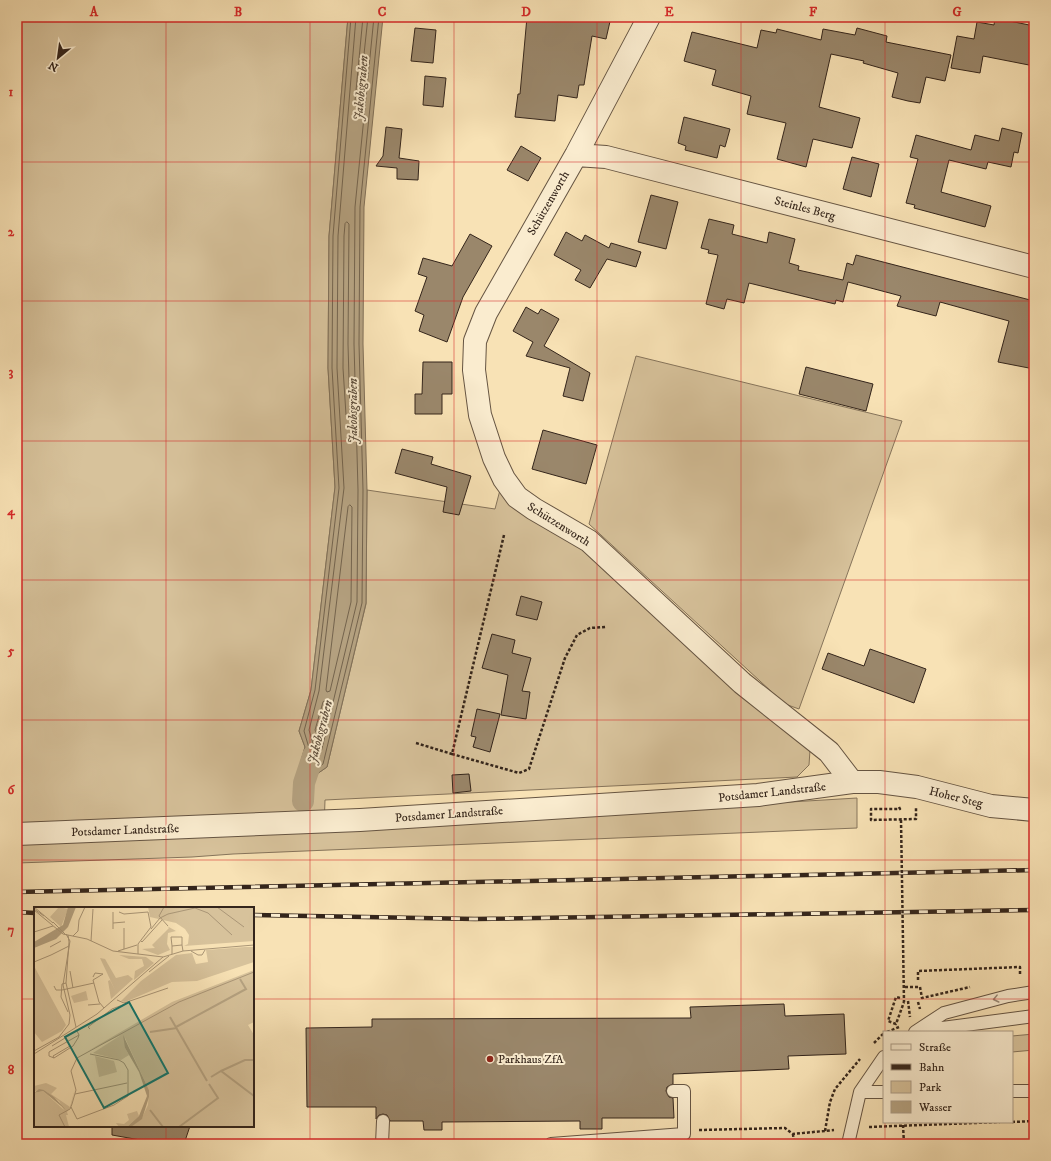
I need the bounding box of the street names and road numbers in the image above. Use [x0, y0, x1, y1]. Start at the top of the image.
street label: Schützenworth [524, 168, 573, 238]
street label: Steinles Berg [773, 193, 837, 224]
street label: Schützenworth [524, 499, 594, 550]
street label: Potsdamer Landstraße [718, 779, 827, 806]
street label: Hoher Steg [927, 784, 984, 811]
street label: Potsdamer Landstraße [395, 803, 504, 826]
street label: Potsdamer Landstraße [71, 821, 179, 840]

